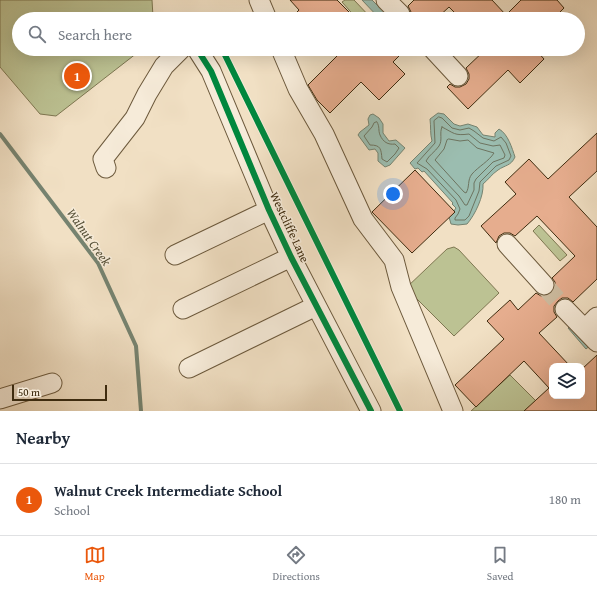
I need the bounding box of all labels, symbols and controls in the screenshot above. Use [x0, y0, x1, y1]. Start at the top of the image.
search box [12, 12, 585, 56]
icon: search [26, 23, 48, 45]
text: Search here [58, 24, 132, 45]
pin: 1 [64, 61, 90, 91]
your location [383, 184, 403, 204]
street label: Westcliffe Lane [266, 189, 314, 265]
water label: Walnut Creek [62, 204, 116, 270]
map controls [549, 363, 585, 399]
button: layers [549, 363, 585, 399]
scale bar [12, 383, 107, 402]
text: 50 m [18, 384, 40, 400]
text: Nearby [16, 425, 70, 450]
text: Walnut Creek Intermediate School [54, 480, 282, 501]
text: 1 [26, 490, 32, 509]
text: 180 m [549, 490, 581, 509]
text: School [54, 501, 90, 520]
tab: Map [84, 544, 106, 584]
tab: Directions [273, 544, 320, 584]
tab: Saved [487, 544, 513, 584]

